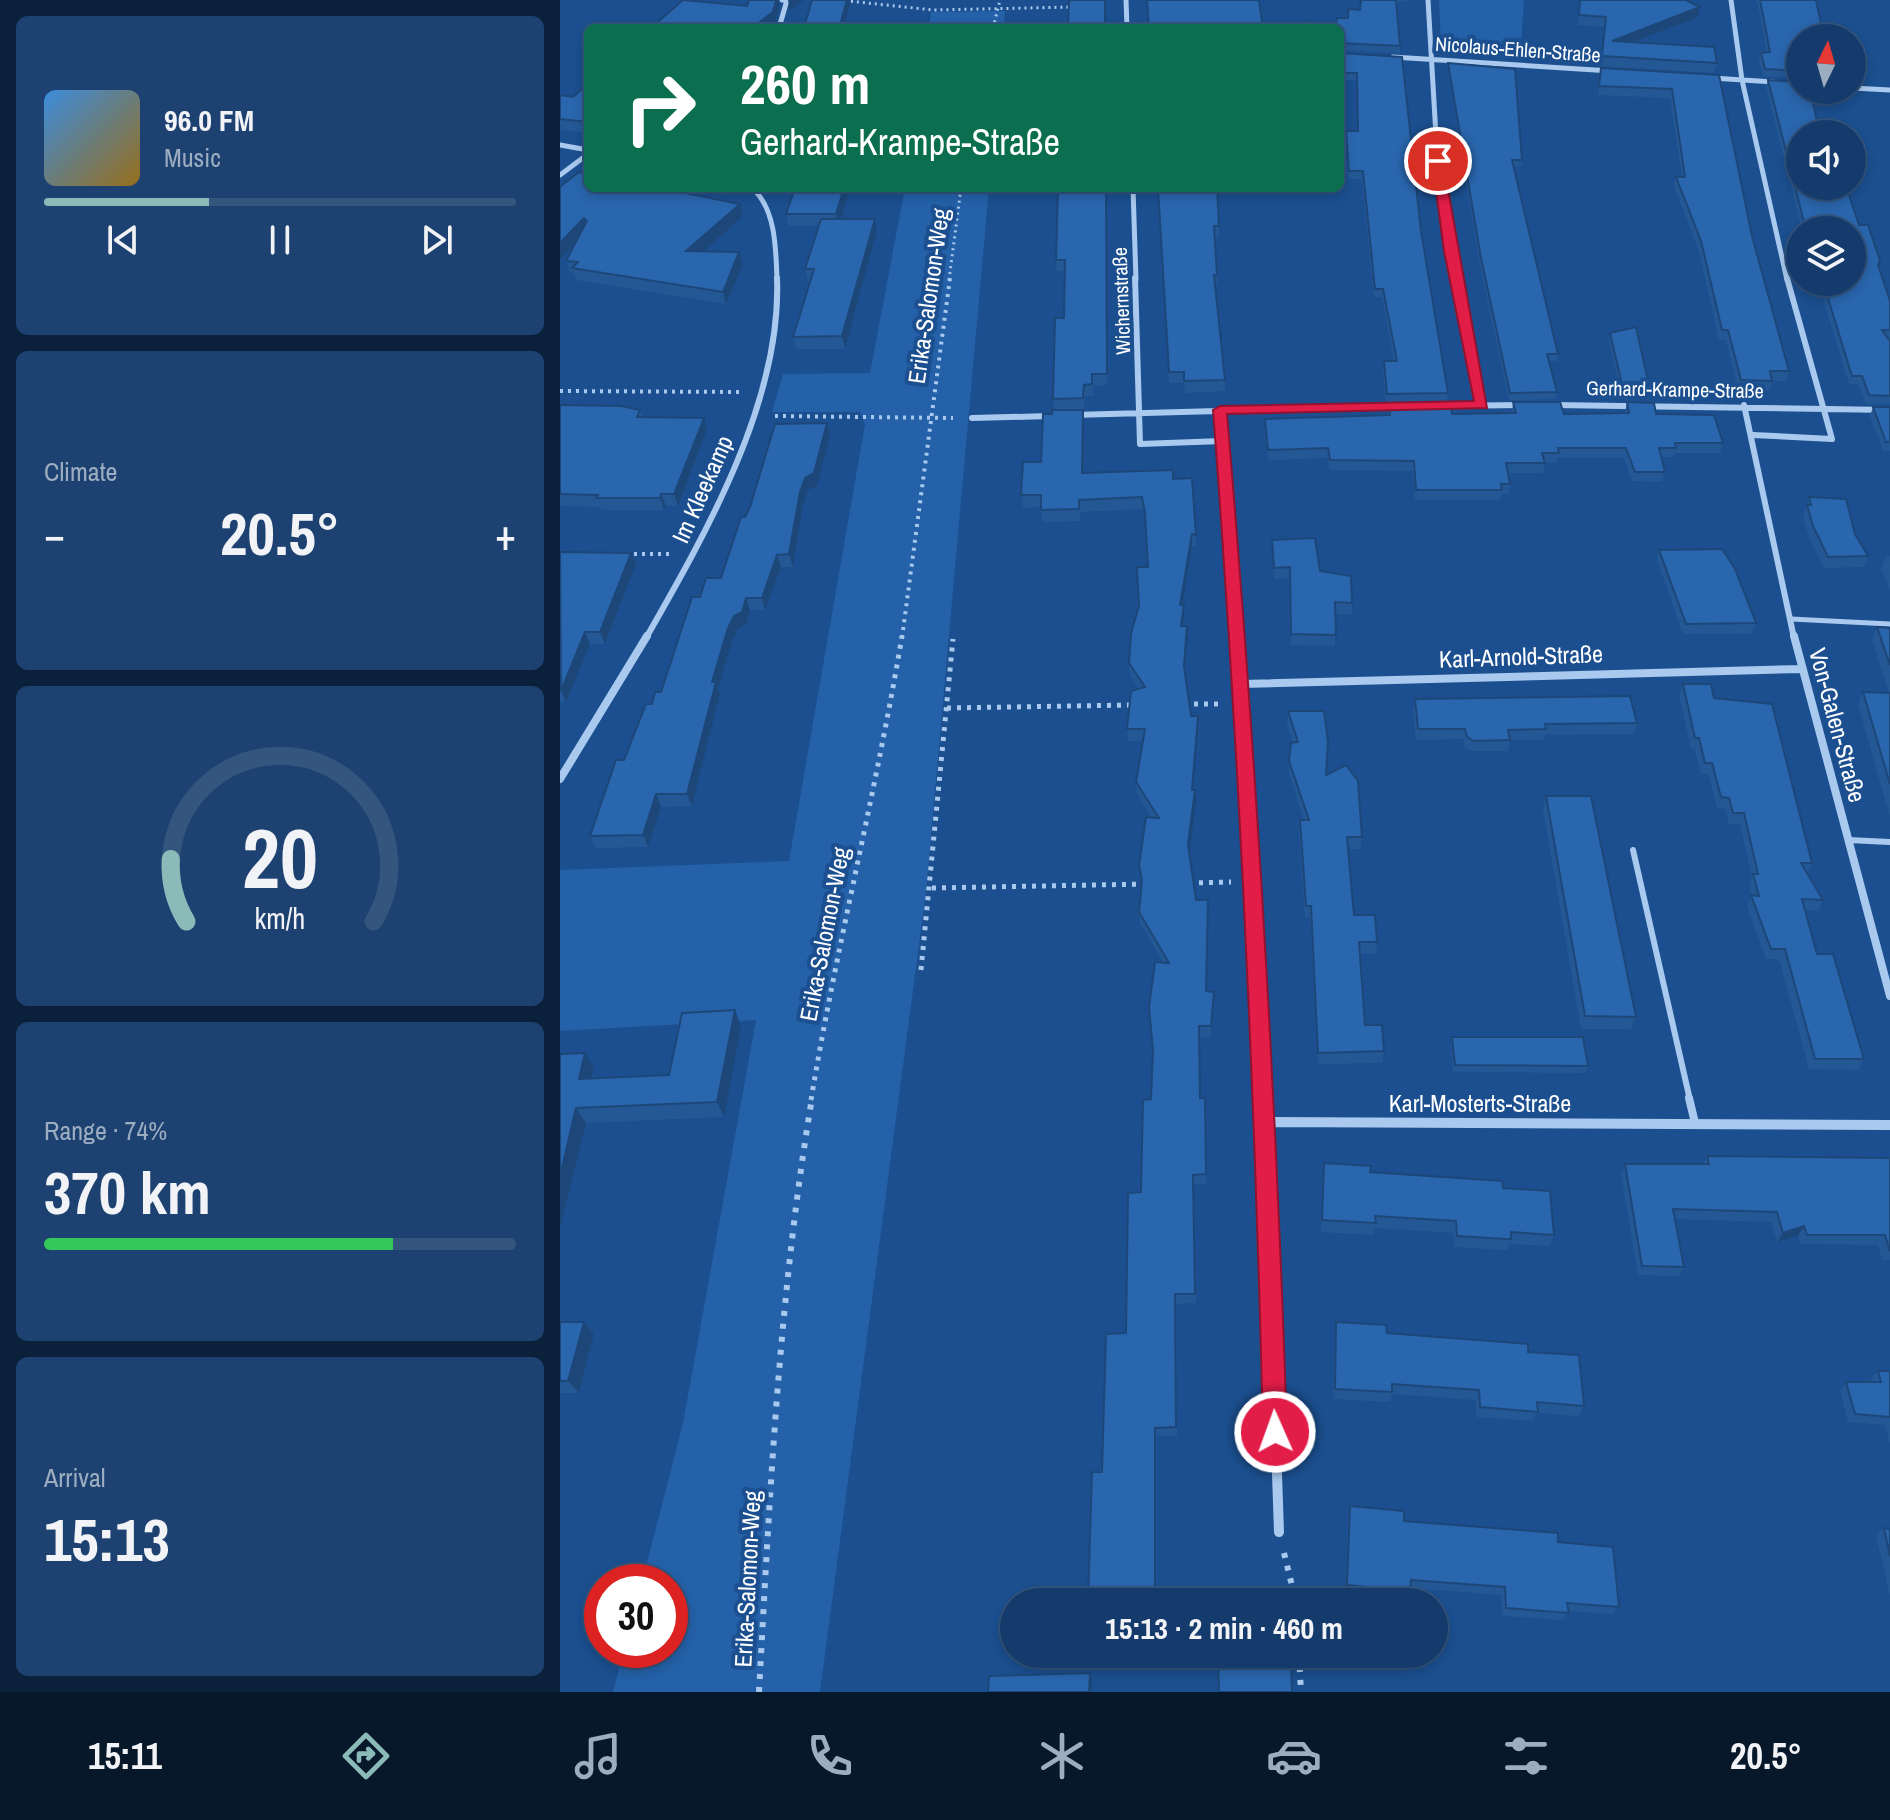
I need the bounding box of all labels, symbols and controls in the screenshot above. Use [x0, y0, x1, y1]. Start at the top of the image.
north arrow [1786, 24, 1866, 104]
map controls [1786, 24, 1866, 296]
street label: Nicolaus-Ehlen-Straße [1434, 30, 1602, 68]
text: 260 m [740, 46, 870, 121]
icon: right [608, 56, 712, 160]
text: 96.0 FM [164, 100, 254, 140]
text: Gerhard-Krampe-Straße [740, 118, 1060, 166]
button: sound [1786, 120, 1866, 200]
pin [1404, 127, 1472, 195]
icon: arrive [1416, 139, 1460, 183]
text: Music [164, 140, 221, 175]
street label: Erika-Salomon-Weg [900, 206, 956, 386]
button: layers [1786, 216, 1866, 296]
icon: previous [101, 218, 145, 262]
icon: pause [258, 218, 302, 262]
icon: next [415, 218, 459, 262]
street label: Wichernstraße [1106, 247, 1136, 355]
street label: Gerhard-Krampe-Straße [1586, 374, 1764, 404]
street label: Im Kleekamp [664, 430, 740, 548]
text: Climate [44, 454, 117, 489]
text: 20.5° [220, 493, 340, 574]
text: − [44, 504, 65, 564]
text: + [495, 504, 516, 564]
street label: Karl-Arnold-Straße [1438, 637, 1604, 675]
street label: Von-Galen-Straße [1802, 644, 1874, 806]
text: 20 [242, 802, 318, 914]
street label: Erika-Salomon-Weg [791, 844, 857, 1024]
text: km/h [255, 899, 305, 938]
street label: Karl-Mosterts-Straße [1389, 1087, 1571, 1119]
text: Range · 74% [44, 1113, 167, 1148]
text: 370 km [44, 1152, 211, 1233]
position arrow [1233, 1390, 1317, 1474]
text: Arrival [44, 1460, 106, 1495]
street label: Erika-Salomon-Weg [726, 1490, 768, 1668]
text: 15:13 [44, 1499, 170, 1580]
speed limit sign: 30 [584, 1564, 688, 1668]
text: 15:13 · 2 min · 460 m [1105, 1608, 1343, 1648]
icon: directions [338, 1728, 394, 1784]
icon: music [570, 1728, 626, 1784]
icon: phone [802, 1728, 858, 1784]
icon: climate [1034, 1728, 1090, 1784]
icon: car [1266, 1728, 1322, 1784]
icon: filters [1498, 1728, 1554, 1784]
text: 15:11 [88, 1732, 162, 1780]
text: 20.5° [1730, 1732, 1802, 1780]

